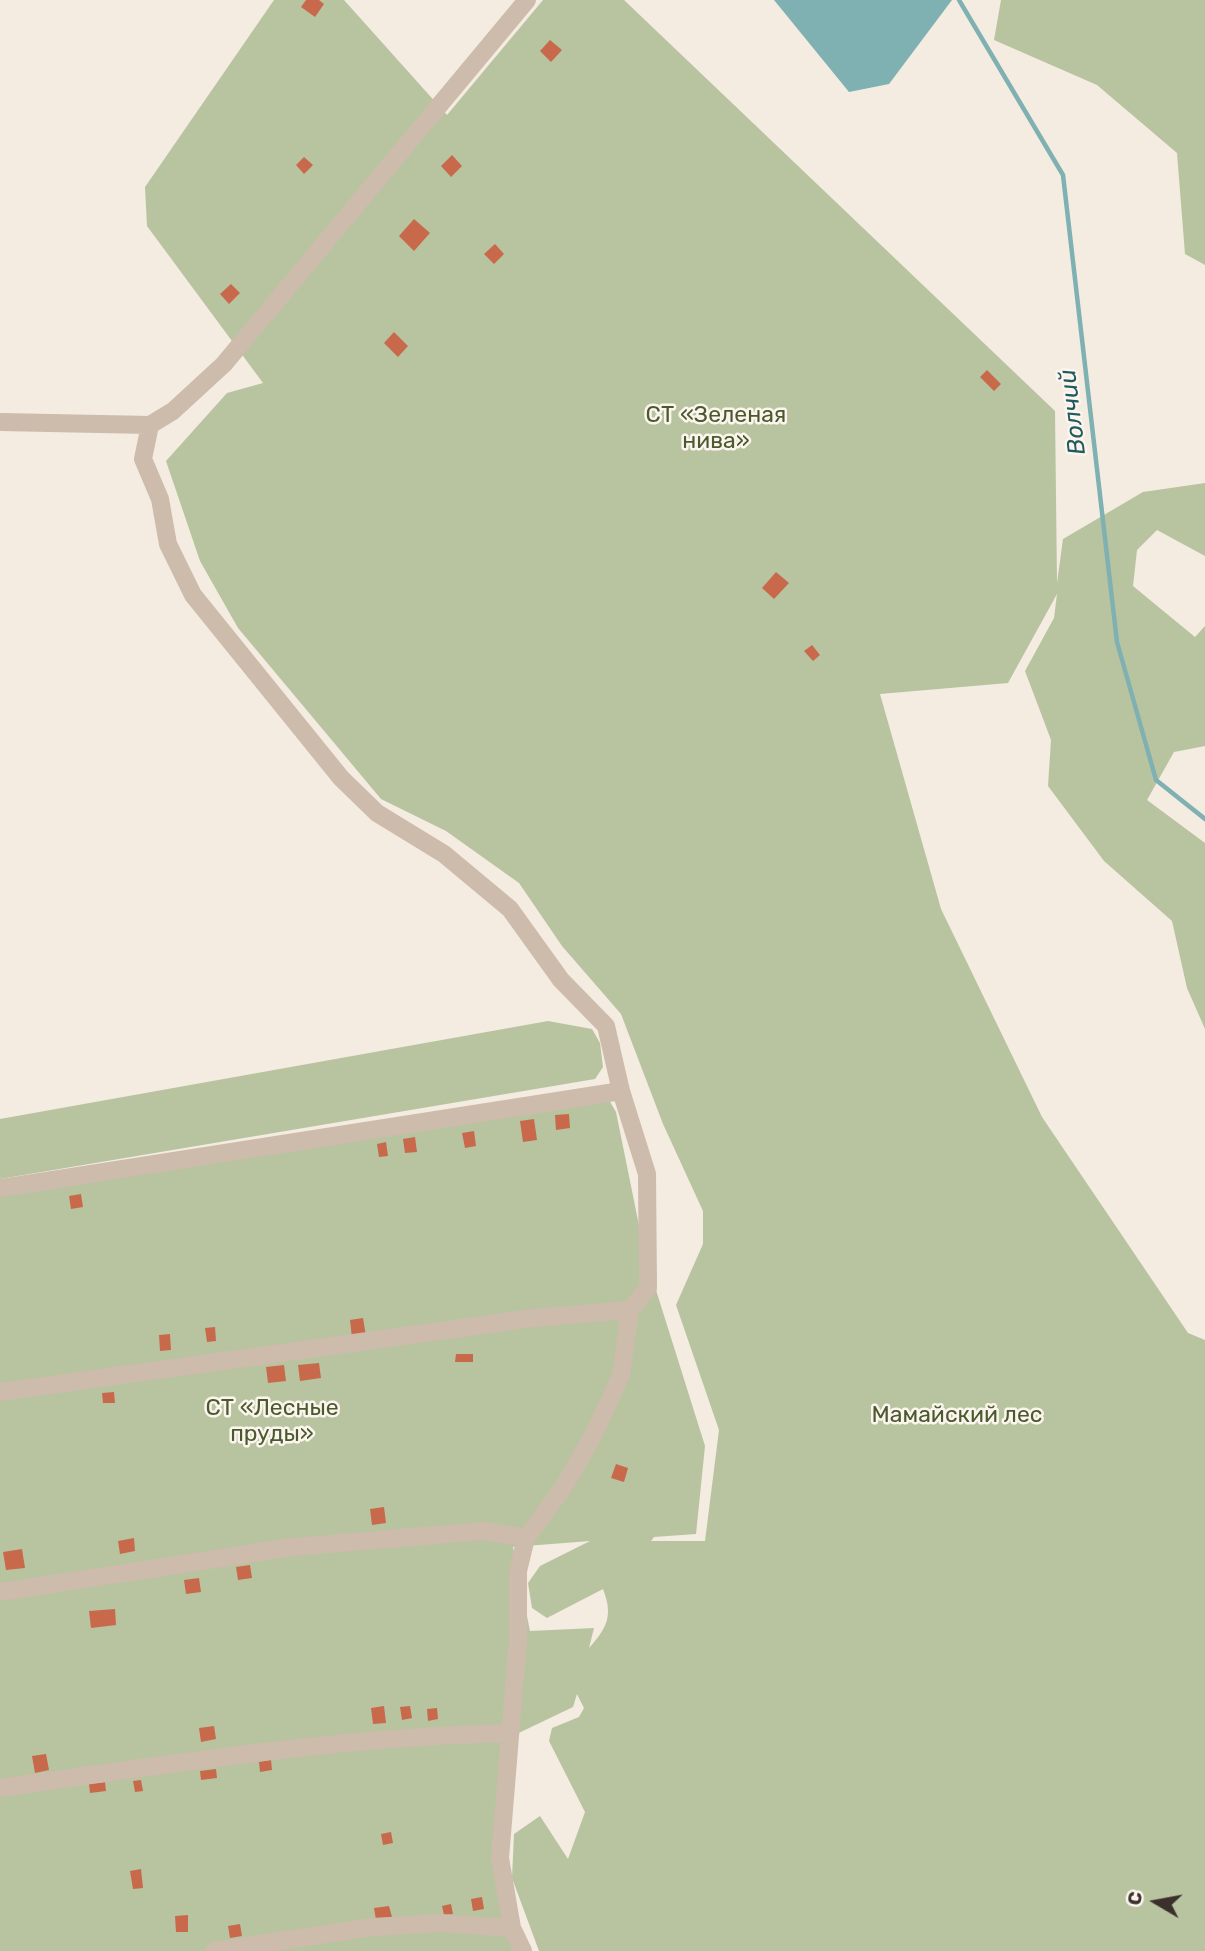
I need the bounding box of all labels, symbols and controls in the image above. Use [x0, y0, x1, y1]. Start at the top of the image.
water label: Волчий [1053, 368, 1093, 456]
park label: СТ «Зеленая нива» [646, 401, 786, 455]
park label: СТ «Лесные пруды» [205, 1394, 339, 1448]
park label: Мамайский лес [872, 1401, 1042, 1429]
north arrow [1121, 1867, 1191, 1937]
text: С [1122, 1890, 1147, 1907]

